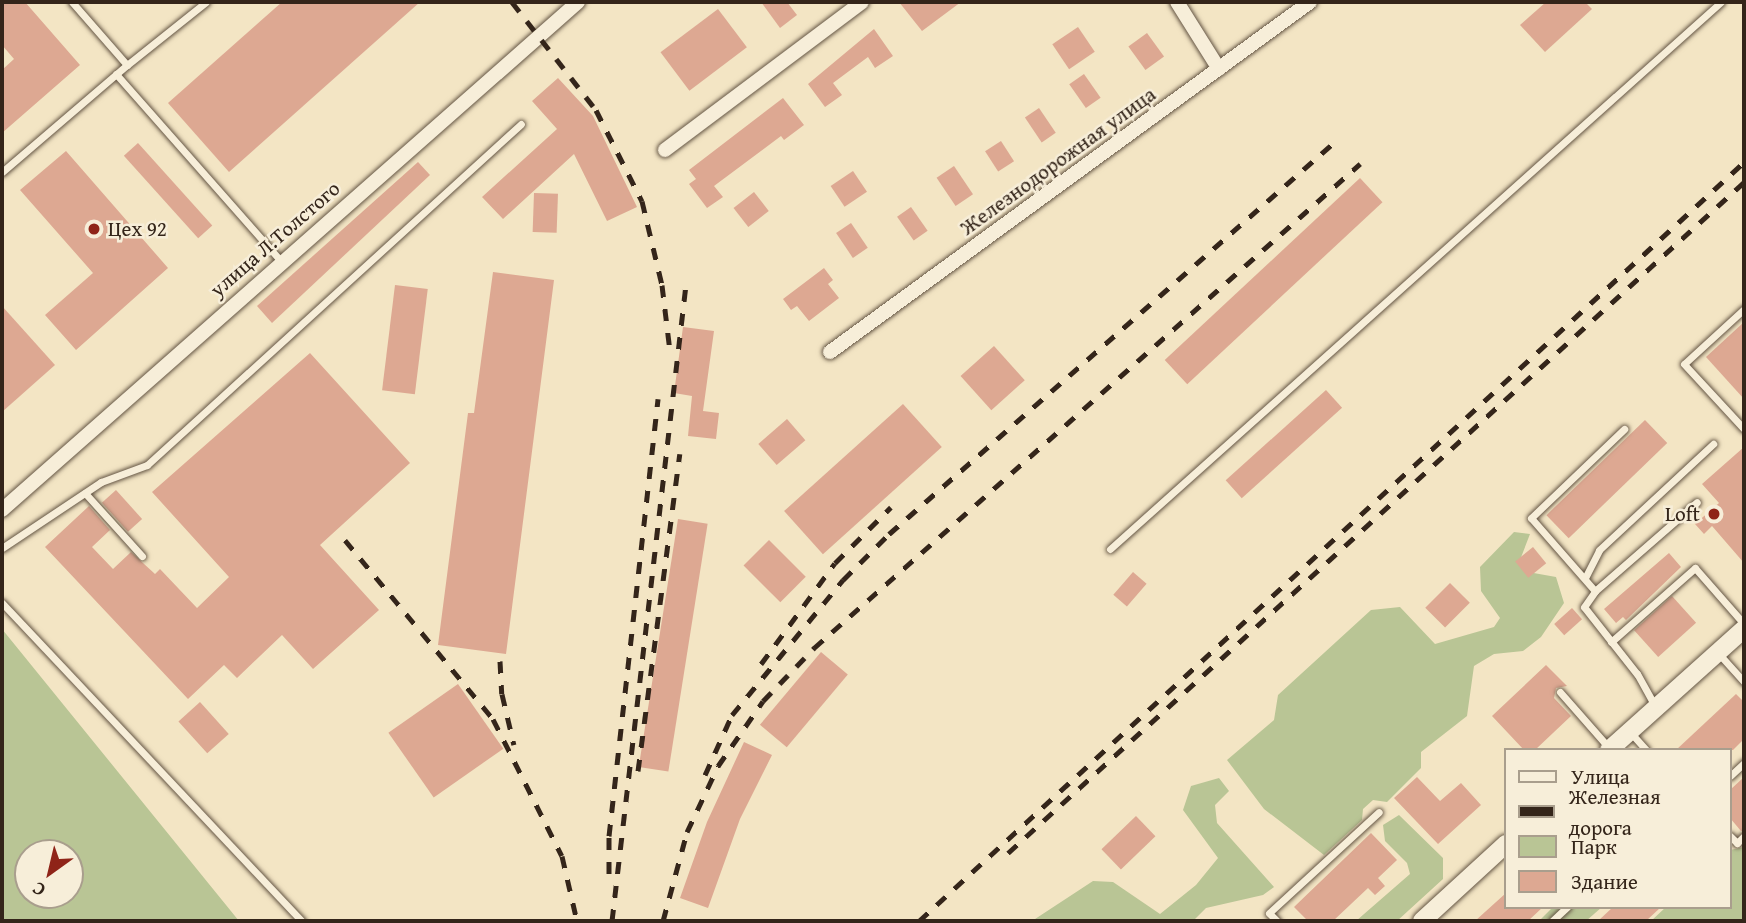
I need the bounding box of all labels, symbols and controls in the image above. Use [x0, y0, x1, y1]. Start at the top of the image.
street label: Железнодорожная улица [955, 82, 1161, 240]
street label: улица Л.Толстого [205, 176, 345, 302]
place label: Цех 92 [108, 216, 167, 242]
marker: Цех 92 [86, 221, 102, 237]
place label: Loft [1665, 501, 1700, 527]
marker: Loft [1706, 506, 1722, 522]
legend [1504, 748, 1732, 909]
text: Улица [1571, 761, 1630, 792]
text: Железная дорога [1569, 781, 1661, 843]
text: Парк [1571, 831, 1617, 862]
north arrow [14, 839, 84, 909]
text: Здание [1571, 866, 1638, 897]
text: С [26, 875, 51, 904]

